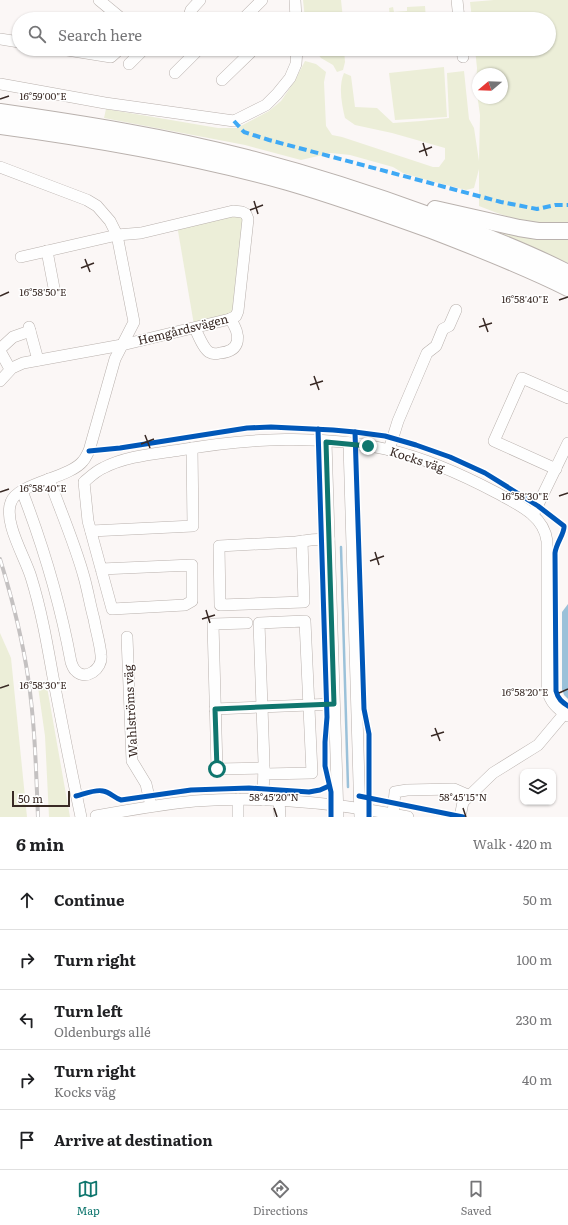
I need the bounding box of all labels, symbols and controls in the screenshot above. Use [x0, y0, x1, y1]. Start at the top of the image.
search box [12, 12, 556, 56]
icon: search [26, 23, 48, 45]
text: Search here [58, 23, 142, 46]
north arrow [472, 68, 508, 104]
text: 16°59'00"E [19, 88, 67, 103]
text: 16°58'50"E [20, 284, 66, 299]
text: 16°58'40"E [501, 291, 549, 306]
street label: Hemgårdsvägen [136, 309, 230, 349]
route end [359, 437, 377, 455]
street label: Kocks väg [387, 442, 447, 477]
text: 16°58'40"E [19, 480, 67, 495]
text: 16°58'30"E [501, 488, 549, 503]
street label: Wahlströms väg [119, 664, 141, 758]
text: 16°58'30"E [19, 677, 67, 692]
text: 16°58'20"E [502, 684, 548, 699]
route start [208, 760, 226, 778]
map controls [520, 769, 556, 805]
button: layers [520, 769, 556, 805]
scale bar [12, 789, 70, 808]
text: 58°45'20"N [249, 789, 299, 804]
text: 58°45'15"N [439, 789, 487, 804]
text: 50 m [18, 790, 43, 806]
text: 6 min [16, 831, 64, 856]
text: Walk · 420 m [473, 834, 552, 853]
text: Continue [54, 888, 124, 911]
icon: ahead [16, 889, 38, 911]
text: 50 m [523, 890, 552, 909]
text: Turn right [54, 948, 136, 971]
icon: right [16, 949, 38, 971]
text: 100 m [516, 950, 552, 969]
text: Turn left [54, 999, 123, 1022]
icon: left [16, 1009, 38, 1031]
text: 230 m [516, 1010, 552, 1029]
text: Oldenburgs allé [54, 1022, 151, 1041]
text: Turn right [54, 1059, 136, 1082]
icon: right [16, 1069, 38, 1091]
text: 40 m [522, 1070, 552, 1089]
text: Kocks väg [54, 1082, 116, 1101]
text: Arrive at destination [54, 1128, 213, 1151]
icon: arrive [16, 1129, 38, 1151]
tab: Map [76, 1178, 100, 1218]
tab: Directions [253, 1178, 308, 1218]
tab: Saved [461, 1178, 491, 1218]

